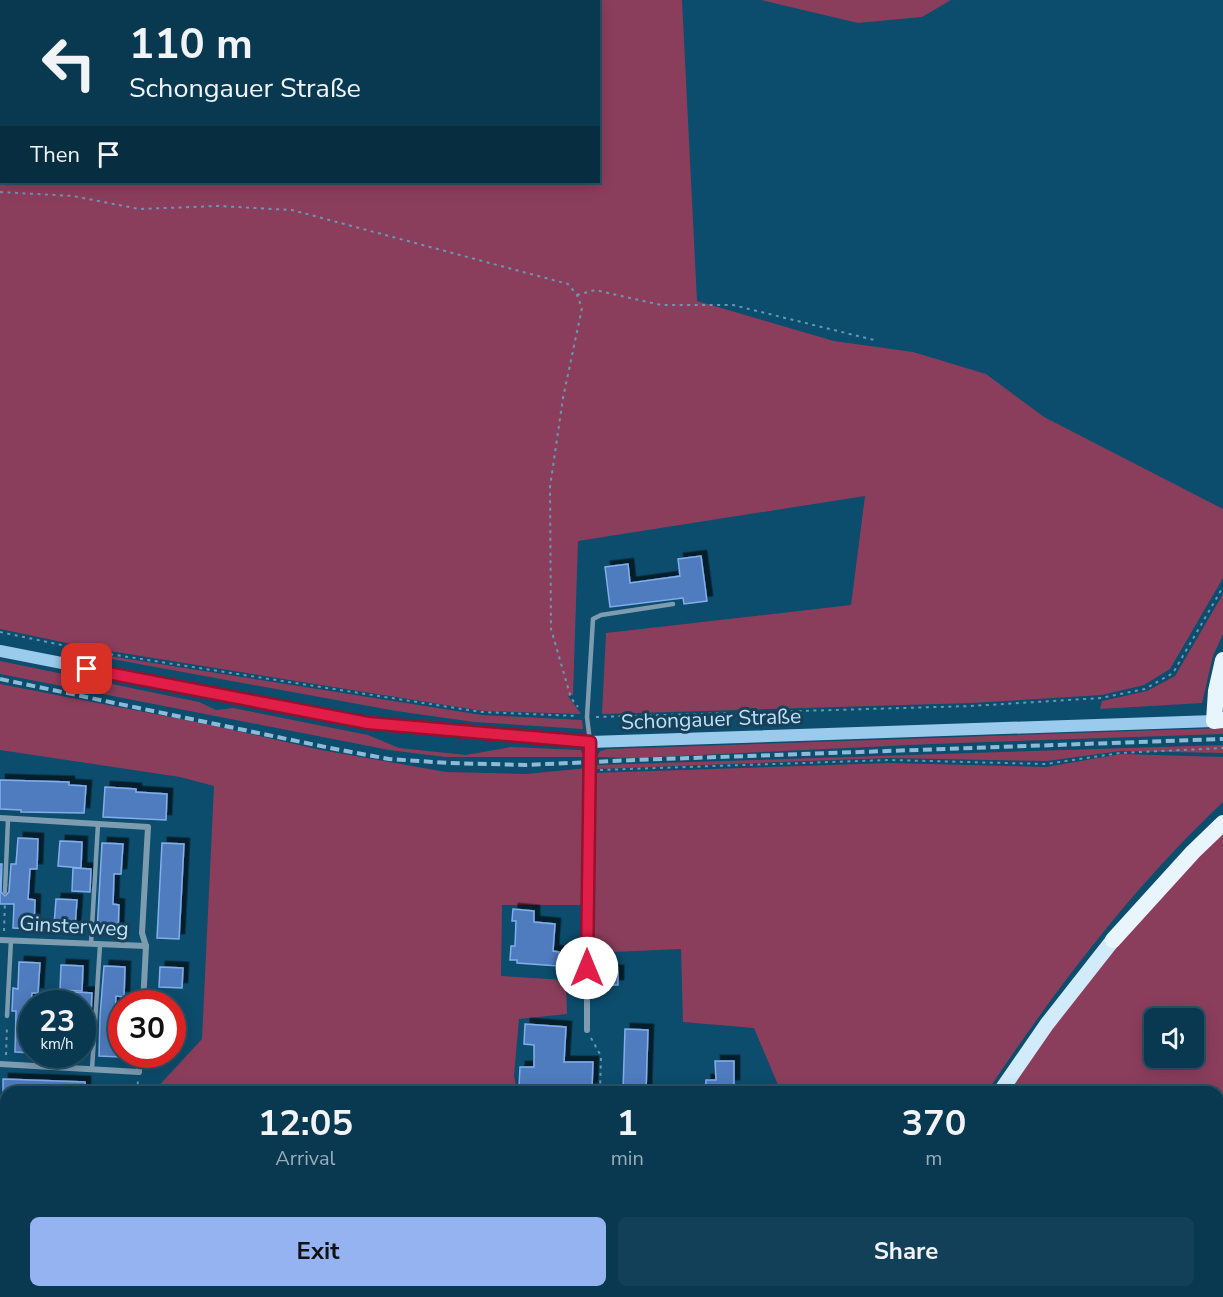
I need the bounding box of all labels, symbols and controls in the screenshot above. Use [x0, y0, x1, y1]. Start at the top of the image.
text: 110 m [129, 16, 253, 73]
icon: left [30, 24, 108, 102]
text: Schongauer Straße [129, 70, 361, 107]
icon: arrive [92, 138, 125, 171]
text: Then [30, 140, 80, 170]
pin [61, 643, 112, 694]
icon: arrive [70, 652, 103, 685]
street label: Schongauer Straße [620, 702, 802, 736]
street label: Ginsterweg [19, 909, 129, 943]
position arrow [555, 936, 619, 1000]
speed limit sign: 30 [108, 990, 186, 1068]
text: 23 [39, 1001, 75, 1042]
map controls [1144, 1008, 1204, 1068]
button: sound [1144, 1008, 1204, 1068]
text: km/h [40, 1034, 74, 1054]
text: 12:05 [258, 1099, 353, 1148]
text: 1 [616, 1099, 638, 1148]
text: 370 [901, 1099, 966, 1148]
text: Arrival [275, 1145, 335, 1172]
text: min [611, 1145, 644, 1172]
text: m [925, 1145, 942, 1172]
button: Exit [30, 1217, 606, 1286]
button: Share [618, 1217, 1194, 1286]

